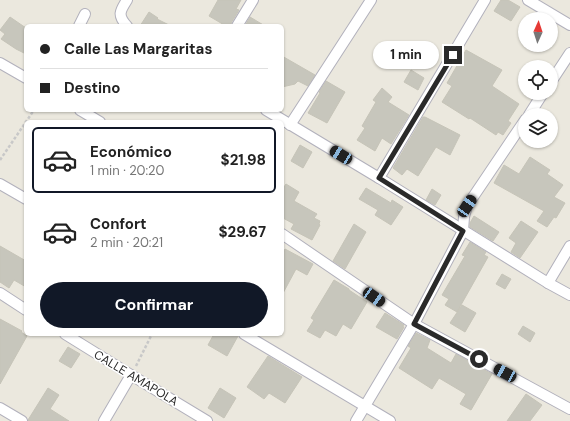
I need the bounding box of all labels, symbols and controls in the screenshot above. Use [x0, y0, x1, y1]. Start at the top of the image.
north arrow [518, 12, 558, 52]
map controls [518, 12, 558, 148]
text: Calle Las Margaritas [64, 39, 212, 59]
callout: 1 min [373, 41, 439, 69]
text: 1 min [390, 46, 422, 63]
route end [444, 46, 462, 64]
button: locate [518, 60, 558, 100]
text: Destino [64, 78, 120, 98]
button: layers [518, 108, 558, 148]
icon: car [42, 142, 78, 178]
text: Económico [90, 142, 172, 162]
car [328, 144, 354, 166]
text: $21.98 [221, 150, 266, 170]
text: 1 min · 20:20 [90, 162, 164, 179]
car [455, 193, 479, 219]
icon: car [42, 214, 78, 250]
text: Confort [90, 214, 147, 234]
text: $29.67 [219, 222, 266, 242]
text: 2 min · 20:21 [90, 234, 163, 251]
button: Confirmar [40, 282, 268, 328]
car [361, 285, 387, 309]
street label: CALLE AMAPOLA [91, 347, 181, 409]
route start [470, 350, 488, 368]
car [492, 362, 518, 384]

